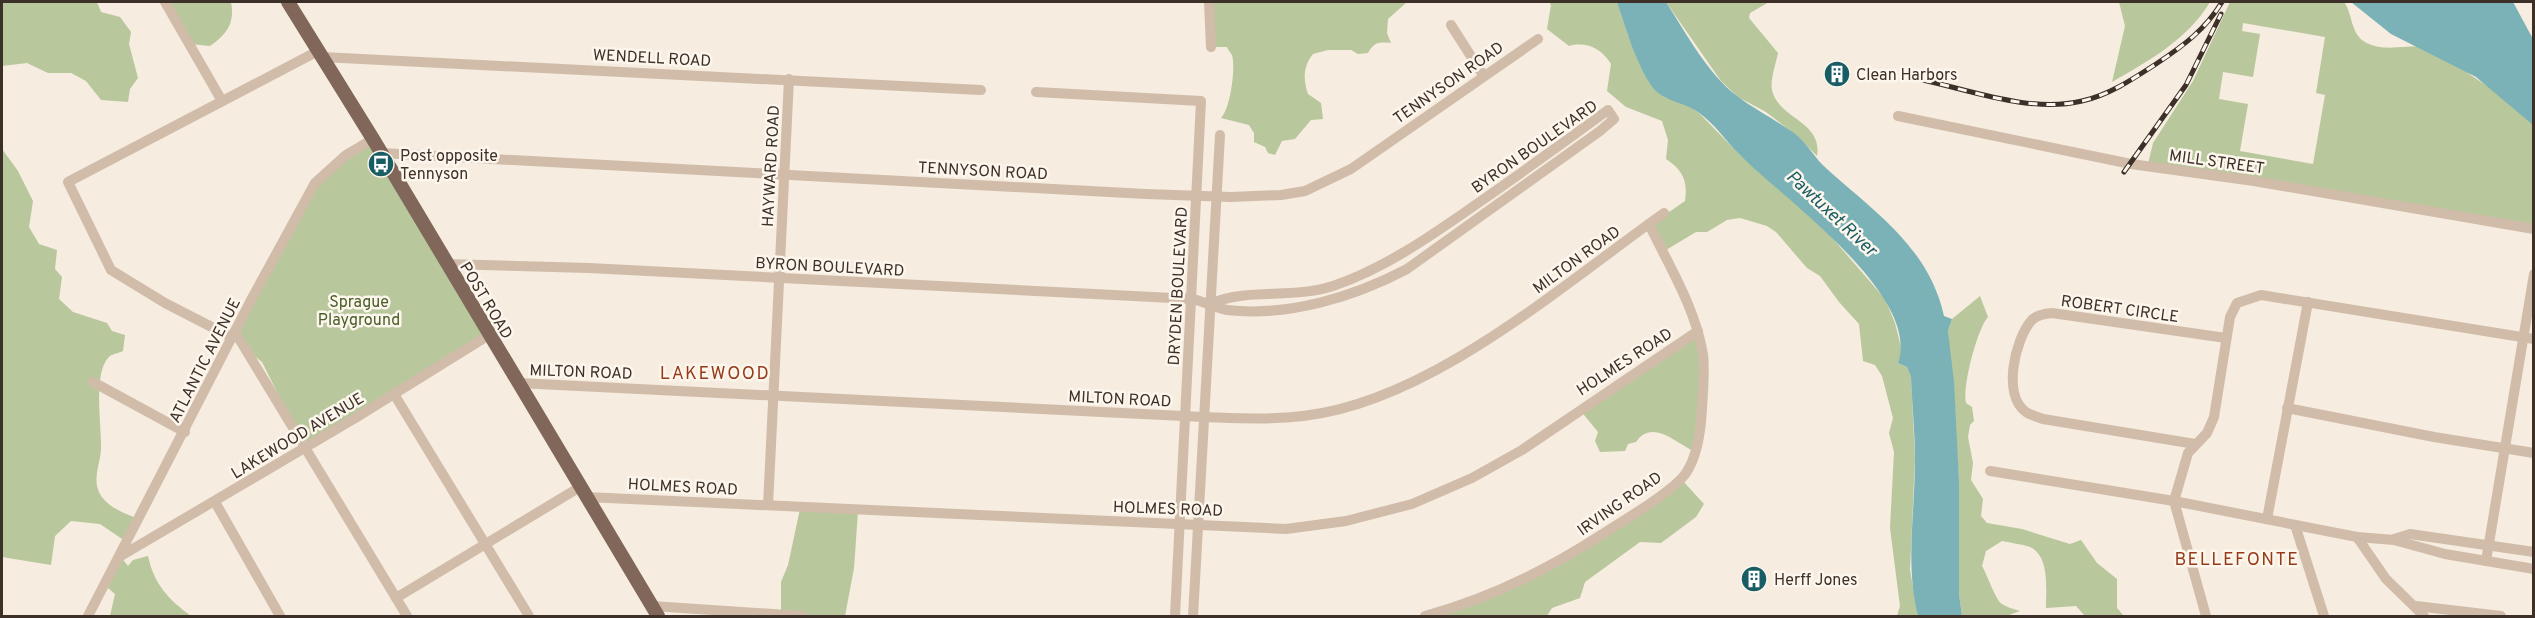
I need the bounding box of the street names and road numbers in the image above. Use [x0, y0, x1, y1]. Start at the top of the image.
street label: TENNYSON ROAD [1390, 38, 1508, 129]
street label: WENDELL ROAD [592, 46, 712, 72]
street label: BYRON BOULEVARD [1468, 97, 1602, 199]
street label: HAYWARD ROAD [759, 105, 785, 228]
street label: MILL STREET [2168, 146, 2266, 180]
street label: TENNYSON ROAD [917, 159, 1048, 185]
street label: DRYDEN BOULEVARD [1165, 206, 1193, 366]
street label: MILTON ROAD [1530, 222, 1625, 299]
street label: BYRON BOULEVARD [755, 254, 905, 282]
street label: POST ROAD [454, 259, 516, 343]
street label: ROBERT CIRCLE [2060, 292, 2180, 328]
street label: ATLANTIC AVENUE [166, 295, 246, 427]
street label: HOLMES ROAD [1573, 324, 1677, 401]
street label: MILTON ROAD [529, 361, 633, 385]
street label: MILTON ROAD [1068, 387, 1172, 413]
street label: LAKEWOOD AVENUE [228, 389, 368, 484]
street label: IRVING ROAD [1574, 468, 1666, 541]
street label: HOLMES ROAD [627, 475, 738, 501]
street label: HOLMES ROAD [1112, 498, 1223, 522]

